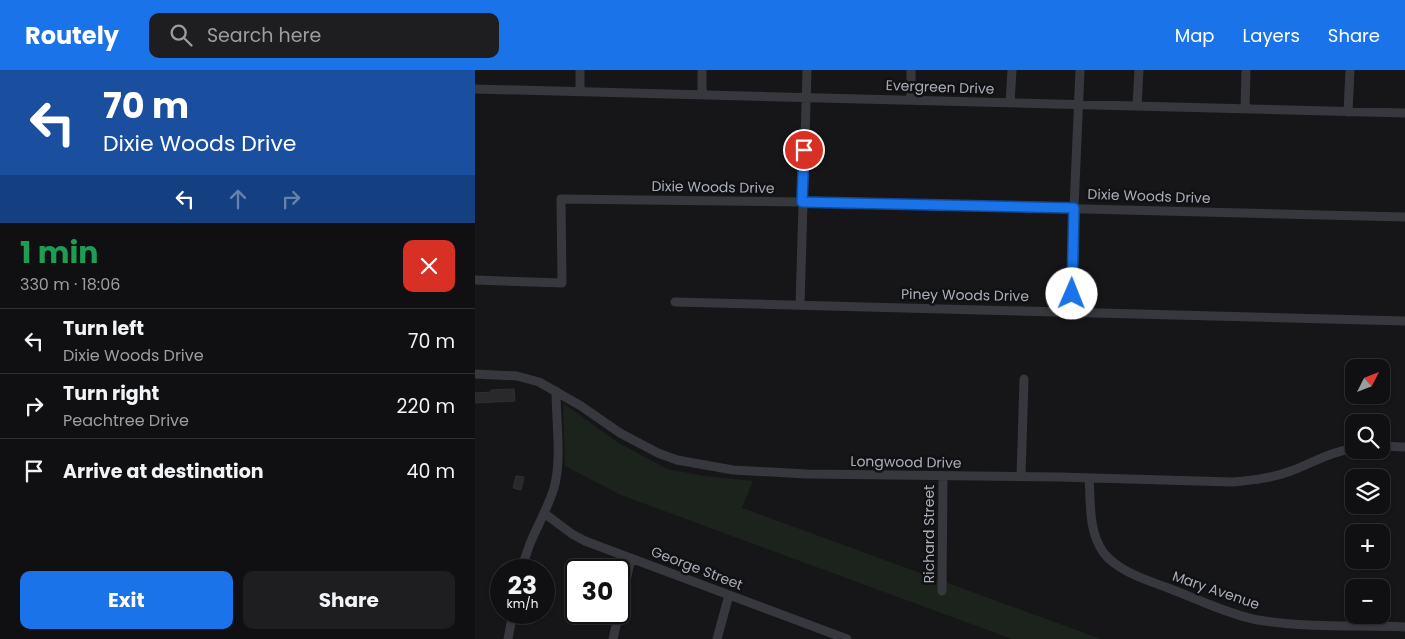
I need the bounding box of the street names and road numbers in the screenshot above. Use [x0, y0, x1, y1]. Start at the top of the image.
street label: Evergreen Drive [885, 75, 995, 99]
street label: Dixie Woods Drive [651, 176, 775, 198]
street label: Dixie Woods Drive [1087, 184, 1211, 208]
street label: Piney Woods Drive [901, 284, 1029, 306]
street label: Longwood Drive [850, 451, 962, 473]
street label: Richard Street [919, 485, 939, 583]
street label: George Street [648, 541, 746, 595]
street label: Mary Avenue [1170, 566, 1263, 614]

